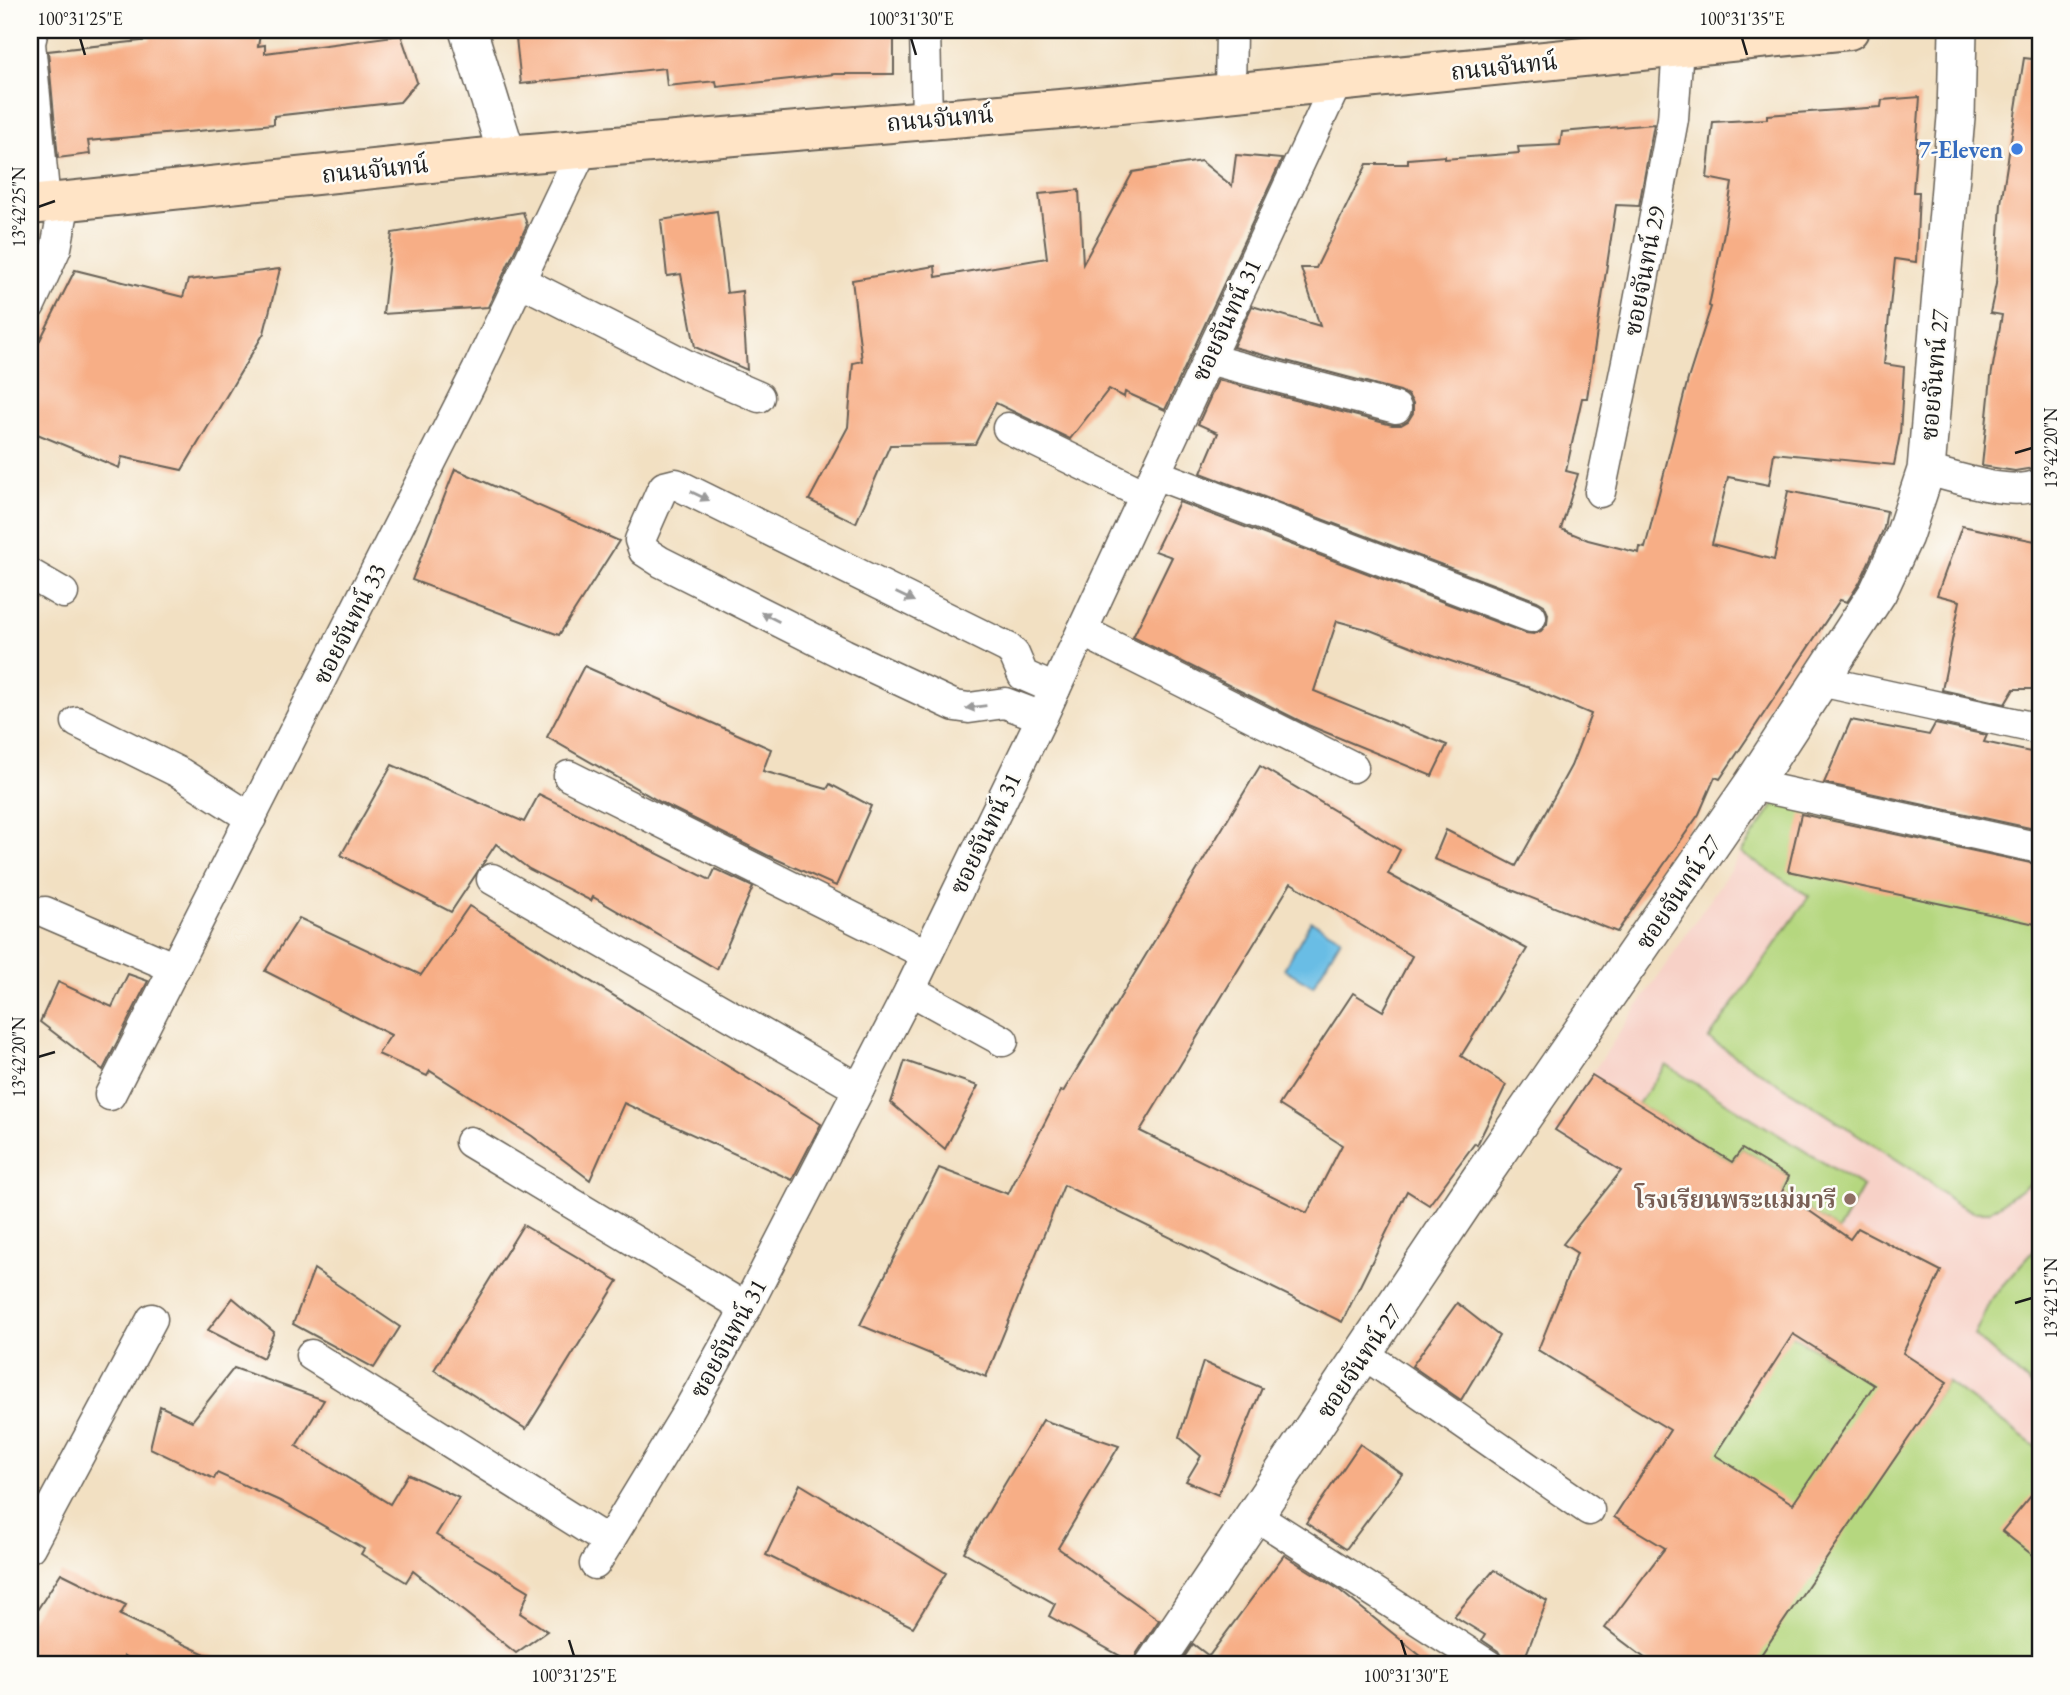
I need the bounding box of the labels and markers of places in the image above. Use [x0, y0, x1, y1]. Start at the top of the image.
place label: 7-Eleven [1918, 134, 2003, 165]
marker: 7-Eleven [2009, 141, 2025, 157]
place label: โรงเรียนพระแม่มารี [1634, 1183, 1836, 1215]
marker: โรงเรียนพระแม่มารี [1842, 1191, 1858, 1207]

